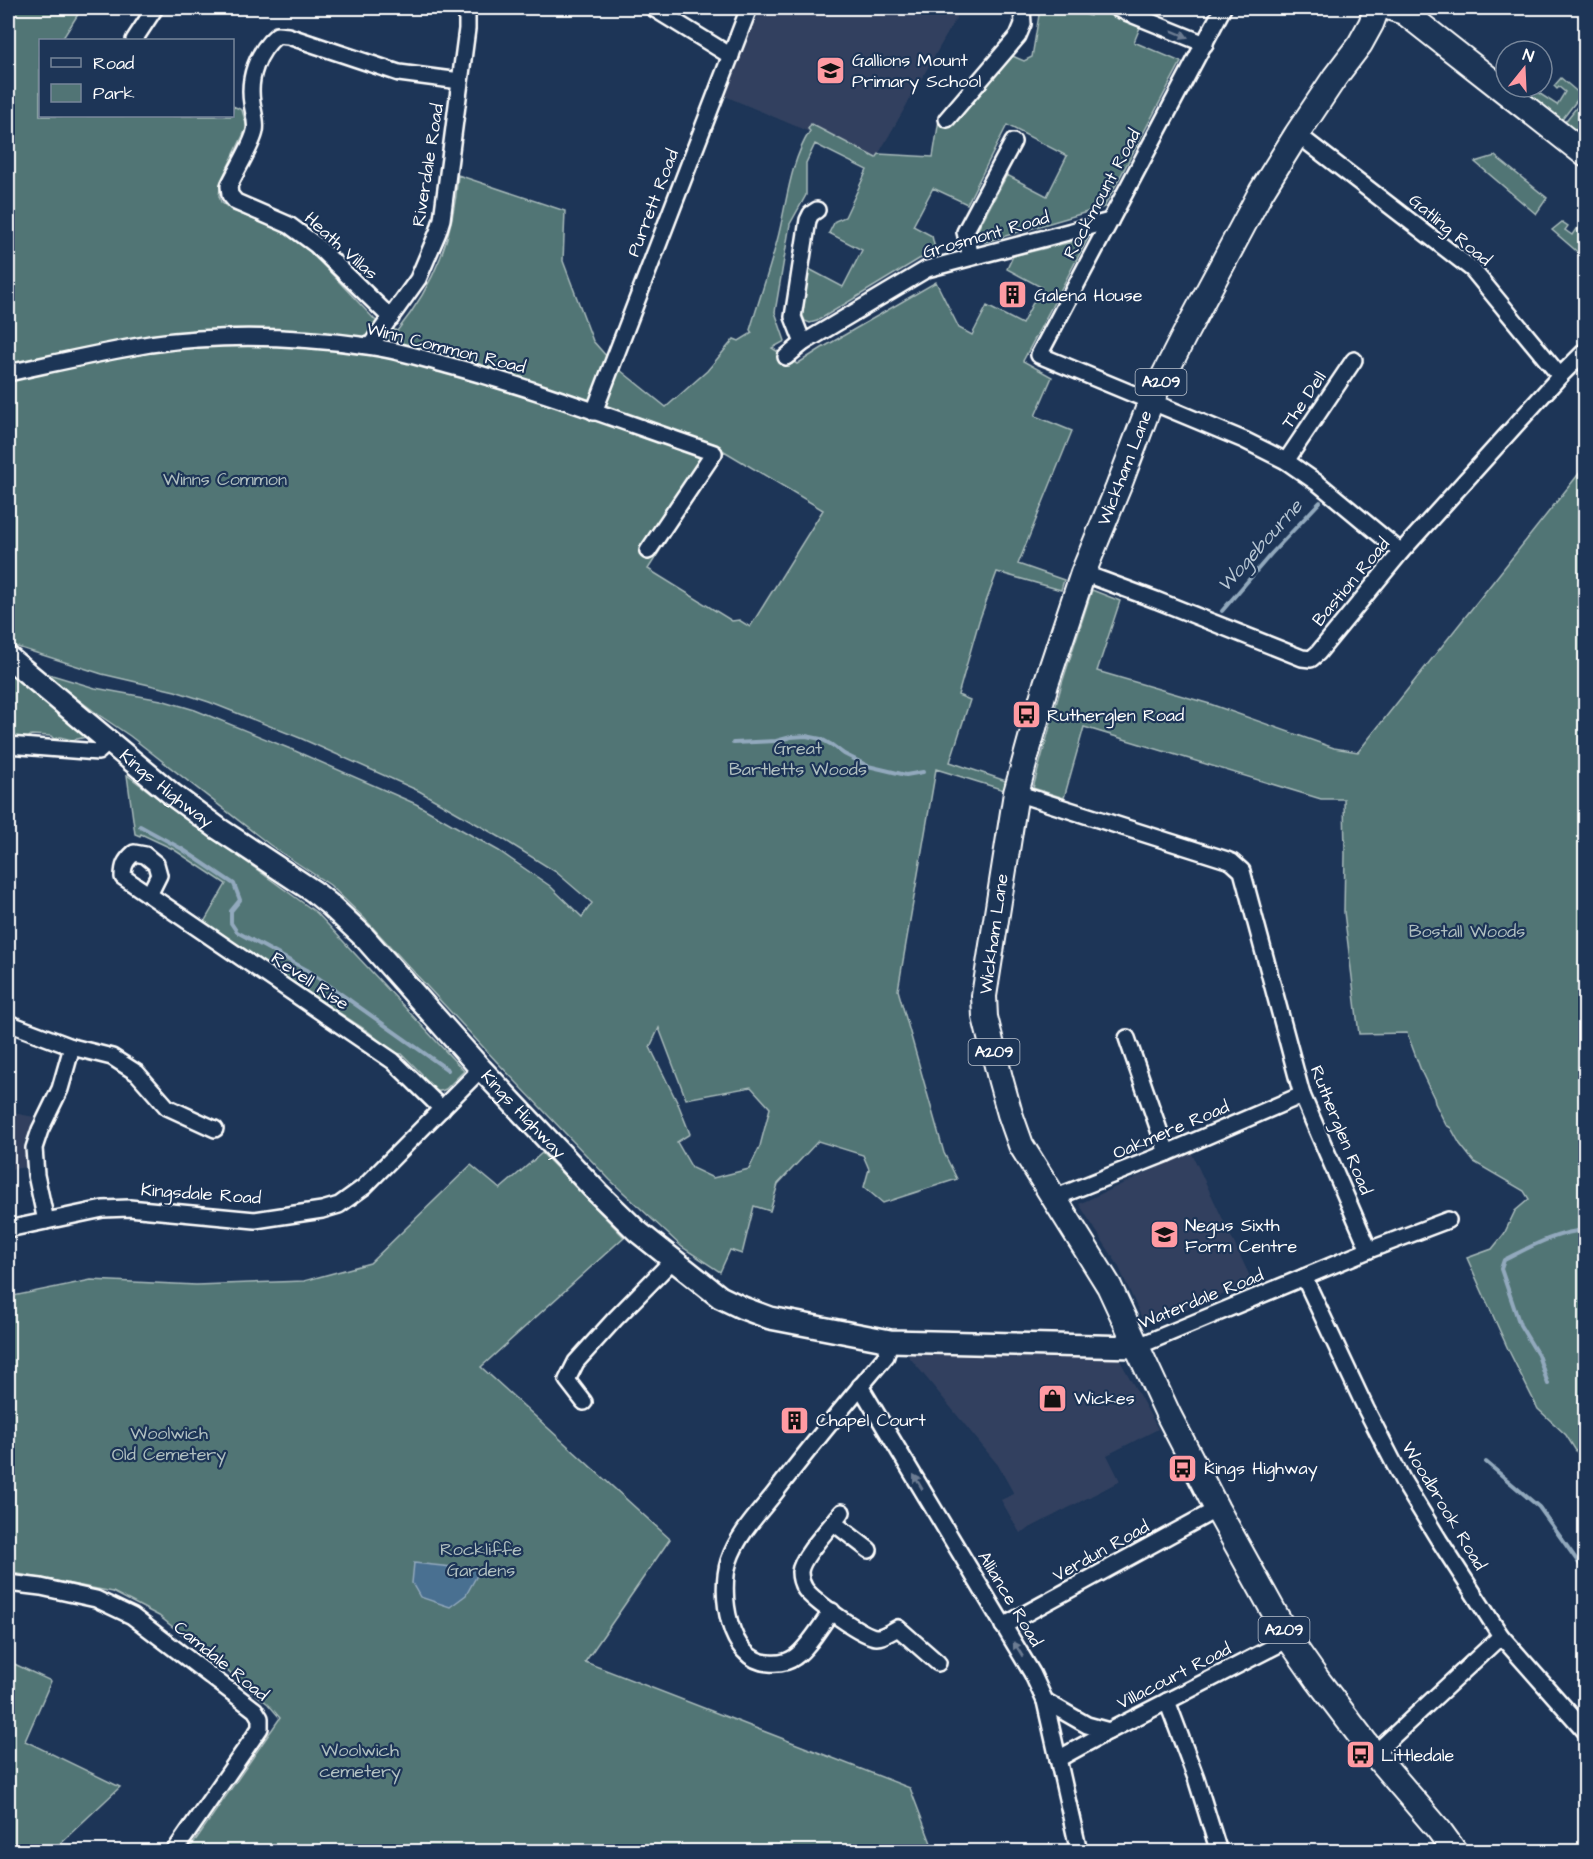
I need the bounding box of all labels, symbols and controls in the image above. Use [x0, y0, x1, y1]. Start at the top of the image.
one-way arrow [1172, 29, 1190, 39]
legend [39, 39, 234, 117]
north arrow [1494, 39, 1554, 99]
text: N [1520, 44, 1536, 68]
place label: Gallions Mount Primary School [852, 48, 981, 95]
text: Road [93, 51, 134, 76]
school or university icon: Gallions Mount Primary School [815, 54, 847, 86]
text: Park [93, 81, 135, 106]
street label: Riverdale Road [406, 102, 450, 228]
street label: Rockmount Road [1057, 125, 1147, 263]
street label: Purrett Road [621, 146, 685, 260]
street label: Gatling Road [1403, 188, 1497, 273]
street label: Grosmont Road [920, 205, 1052, 265]
street label: Heath Villas [299, 206, 383, 286]
building icon: Galena House [997, 279, 1029, 311]
place label: Galena House [1034, 283, 1143, 308]
street label: Winn Common Road [364, 316, 528, 380]
street label: The Dell [1276, 366, 1332, 434]
road number: A209 [1136, 369, 1186, 395]
street label: Wickham Lane [1092, 406, 1159, 529]
park label: Winns Common [163, 467, 287, 492]
water label: Wogebourne [1211, 493, 1311, 599]
street label: Bastion Road [1306, 532, 1396, 632]
bus stop icon: Rutherglen Road [1010, 699, 1042, 731]
place label: Rutherglen Road [1047, 703, 1184, 729]
park label: Great Bartletts Woods [729, 736, 867, 782]
street label: Kings Highway [114, 743, 219, 834]
street label: Wickham Lane [973, 872, 1015, 996]
park label: Bostall Woods [1409, 919, 1525, 944]
street label: Revell Rise [266, 946, 354, 1016]
road number: A209 [968, 1039, 1020, 1065]
street label: Rutherglen Road [1303, 1062, 1378, 1199]
street label: Kings Highway [475, 1064, 572, 1165]
street label: Oakmere Road [1109, 1094, 1233, 1166]
street label: Kingsdale Road [140, 1177, 262, 1212]
place label: Negus Sixth Form Centre [1185, 1213, 1297, 1259]
school or university icon: Negus Sixth Form Centre [1148, 1219, 1180, 1251]
street label: Waterdale Road [1135, 1263, 1267, 1335]
shop icon: Wickes [1037, 1382, 1069, 1414]
place label: Wickes [1074, 1386, 1135, 1411]
building icon: Chapel Court [779, 1404, 811, 1436]
place label: Chapel Court [816, 1408, 927, 1433]
park label: Woolwich Old Cemetery [112, 1421, 226, 1468]
street label: Woodbrook Road [1396, 1437, 1492, 1575]
bus stop icon: Kings Highway [1167, 1452, 1199, 1484]
place label: Kings Highway [1204, 1456, 1318, 1482]
one-way arrow [912, 1474, 923, 1490]
street label: Verdun Road [1048, 1514, 1154, 1588]
park label: Rockliffe Gardens [440, 1537, 522, 1583]
street label: Alliance Road [972, 1546, 1048, 1652]
street label: Camdale Road [168, 1615, 274, 1707]
road number: A209 [1258, 1617, 1310, 1643]
street label: Villacourt Road [1113, 1636, 1235, 1716]
one-way arrow [1012, 1641, 1023, 1658]
park label: Woolwich cemetery [319, 1738, 401, 1785]
bus stop icon: Littledale [1344, 1739, 1376, 1771]
place label: Littledale [1381, 1743, 1455, 1768]

